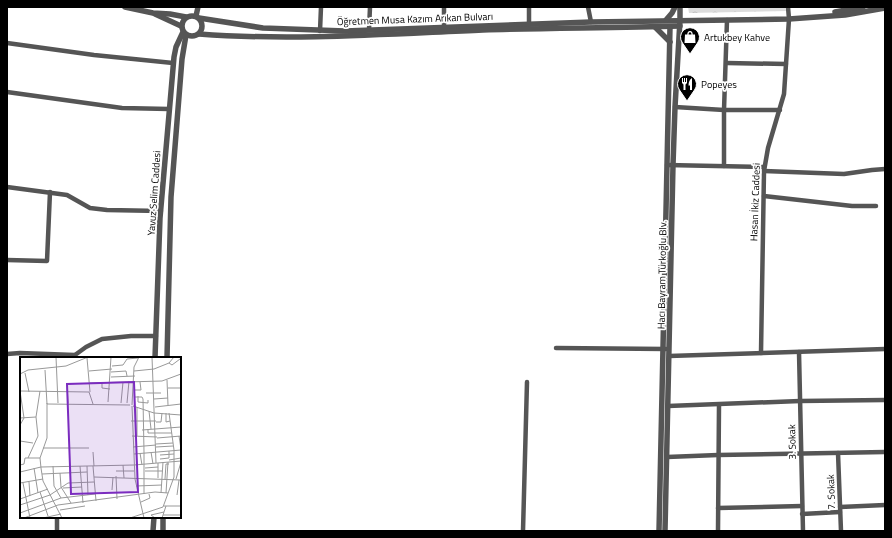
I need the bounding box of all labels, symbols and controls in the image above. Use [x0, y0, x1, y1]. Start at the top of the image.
street label: Öğretmen Musa Kazım Arıkan Bulvarı [337, 9, 493, 29]
shop icon: Artukbey Kahve [679, 26, 701, 54]
place label: Artukbey Kahve [704, 30, 770, 45]
restaurant icon: Popeyes [676, 73, 698, 101]
place label: Popeyes [701, 77, 737, 92]
street label: Yavuz Selim Caddesi [144, 150, 164, 236]
street label: Hasan İkiz Caddesi [746, 163, 764, 241]
street label: Hacı Bayram Türkoğlu Blv. [654, 221, 670, 329]
inset map [20, 357, 181, 518]
street label: 3. Sokak [784, 424, 800, 460]
street label: 7. Sokak [823, 474, 839, 510]

